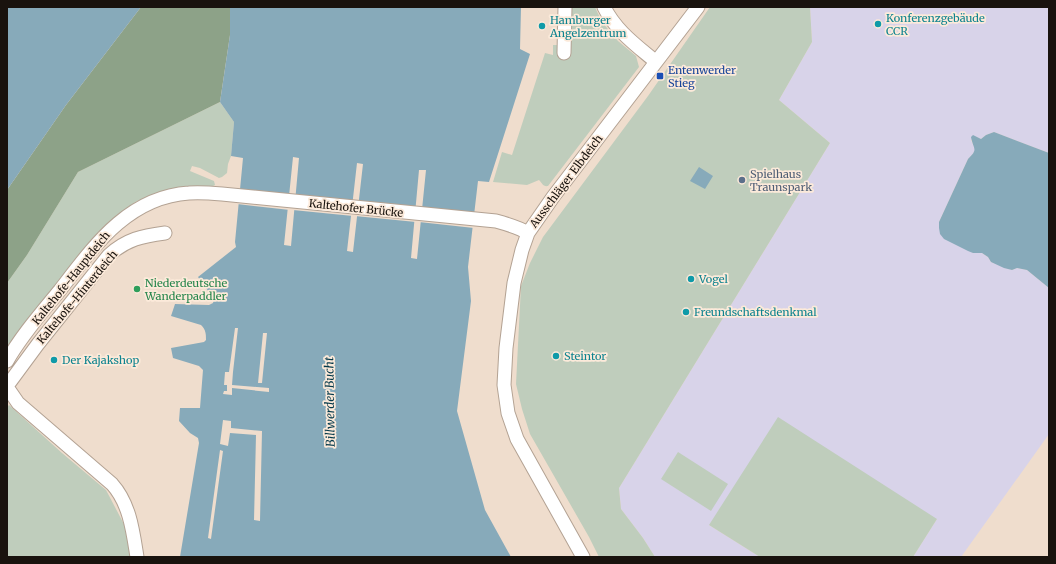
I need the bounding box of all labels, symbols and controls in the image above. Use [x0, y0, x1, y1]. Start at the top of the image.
place label: Konferenzgebäude CCR [886, 11, 985, 38]
place label: Hamburger Angelzentrum [549, 13, 627, 40]
marker: Konferenzgebäude CCR [873, 19, 883, 29]
marker: Hamburger Angelzentrum [537, 21, 547, 31]
place label: Entenwerder Stieg [668, 63, 736, 90]
marker: Entenwerder Stieg [655, 71, 665, 81]
street label: Ausschläger Elbdeich [526, 131, 606, 231]
place label: Spielhaus Traunspark [750, 167, 812, 194]
marker: Spielhaus Traunspark [737, 175, 747, 185]
street label: Kaltehofer Brücke [308, 196, 404, 220]
street label: Kaltehofe-Hauptdeich [29, 228, 113, 328]
street label: Kaltehofe-Hinterdeich [34, 247, 121, 347]
place label: Vogel [698, 272, 728, 286]
marker: Vogel [686, 274, 696, 284]
place label: Niederdeutsche Wanderpaddler [144, 276, 228, 303]
marker: Niederdeutsche Wanderpaddler [132, 284, 142, 294]
place label: Freundschaftsdenkmal [694, 305, 817, 319]
marker: Freundschaftsdenkmal [681, 307, 691, 317]
place label: Steintor [564, 349, 606, 363]
marker: Steintor [551, 351, 561, 361]
place label: Der Kajakshop [62, 353, 140, 367]
marker: Der Kajakshop [49, 355, 59, 365]
water label: Billwerder Bucht [321, 356, 338, 447]

